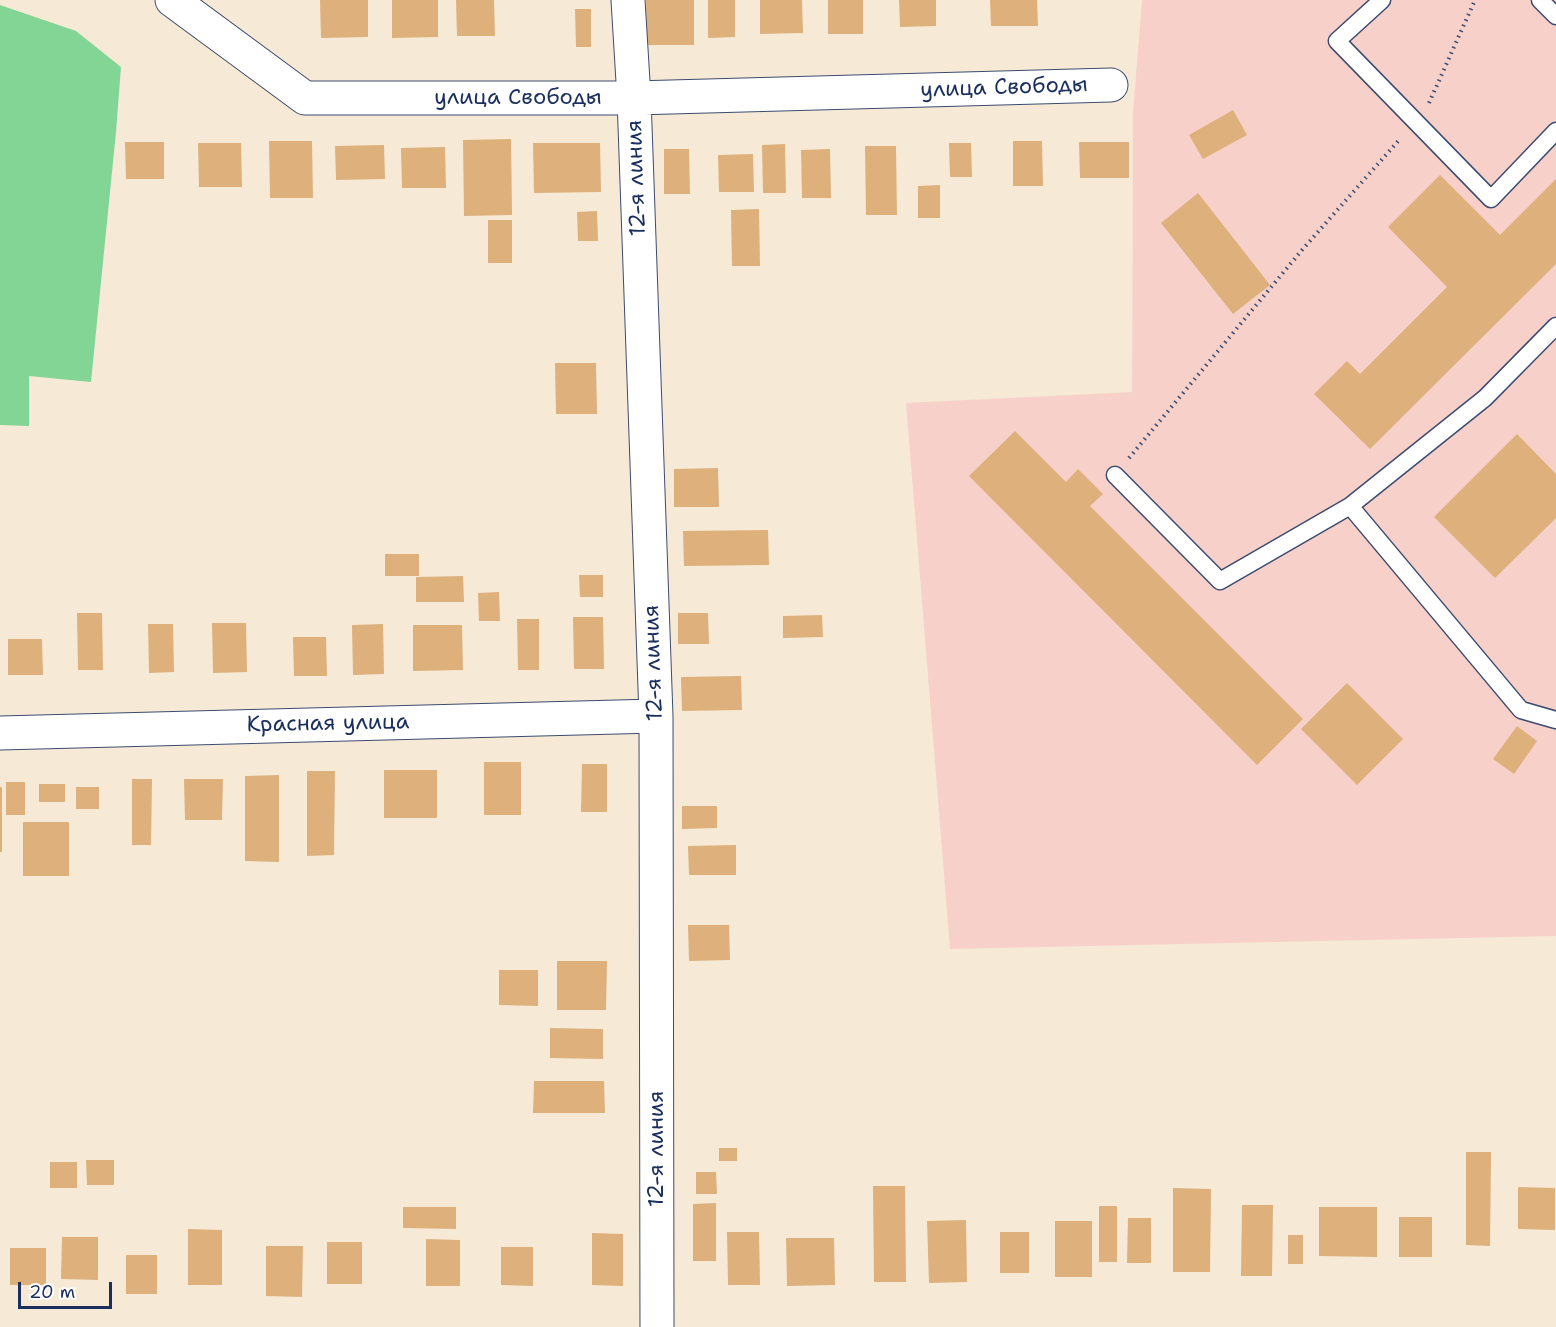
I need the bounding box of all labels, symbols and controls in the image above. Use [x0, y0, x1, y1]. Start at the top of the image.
street label: улица Свободы [920, 72, 1088, 104]
street label: улица Свободы [434, 85, 602, 111]
street label: 12-я линия [622, 119, 652, 237]
street label: 12-я линия [639, 604, 669, 722]
street label: Красная улица [246, 709, 410, 739]
street label: 12-я линия [644, 1091, 670, 1207]
scale bar [21, 1270, 116, 1308]
text: 20 m [29, 1280, 75, 1304]

